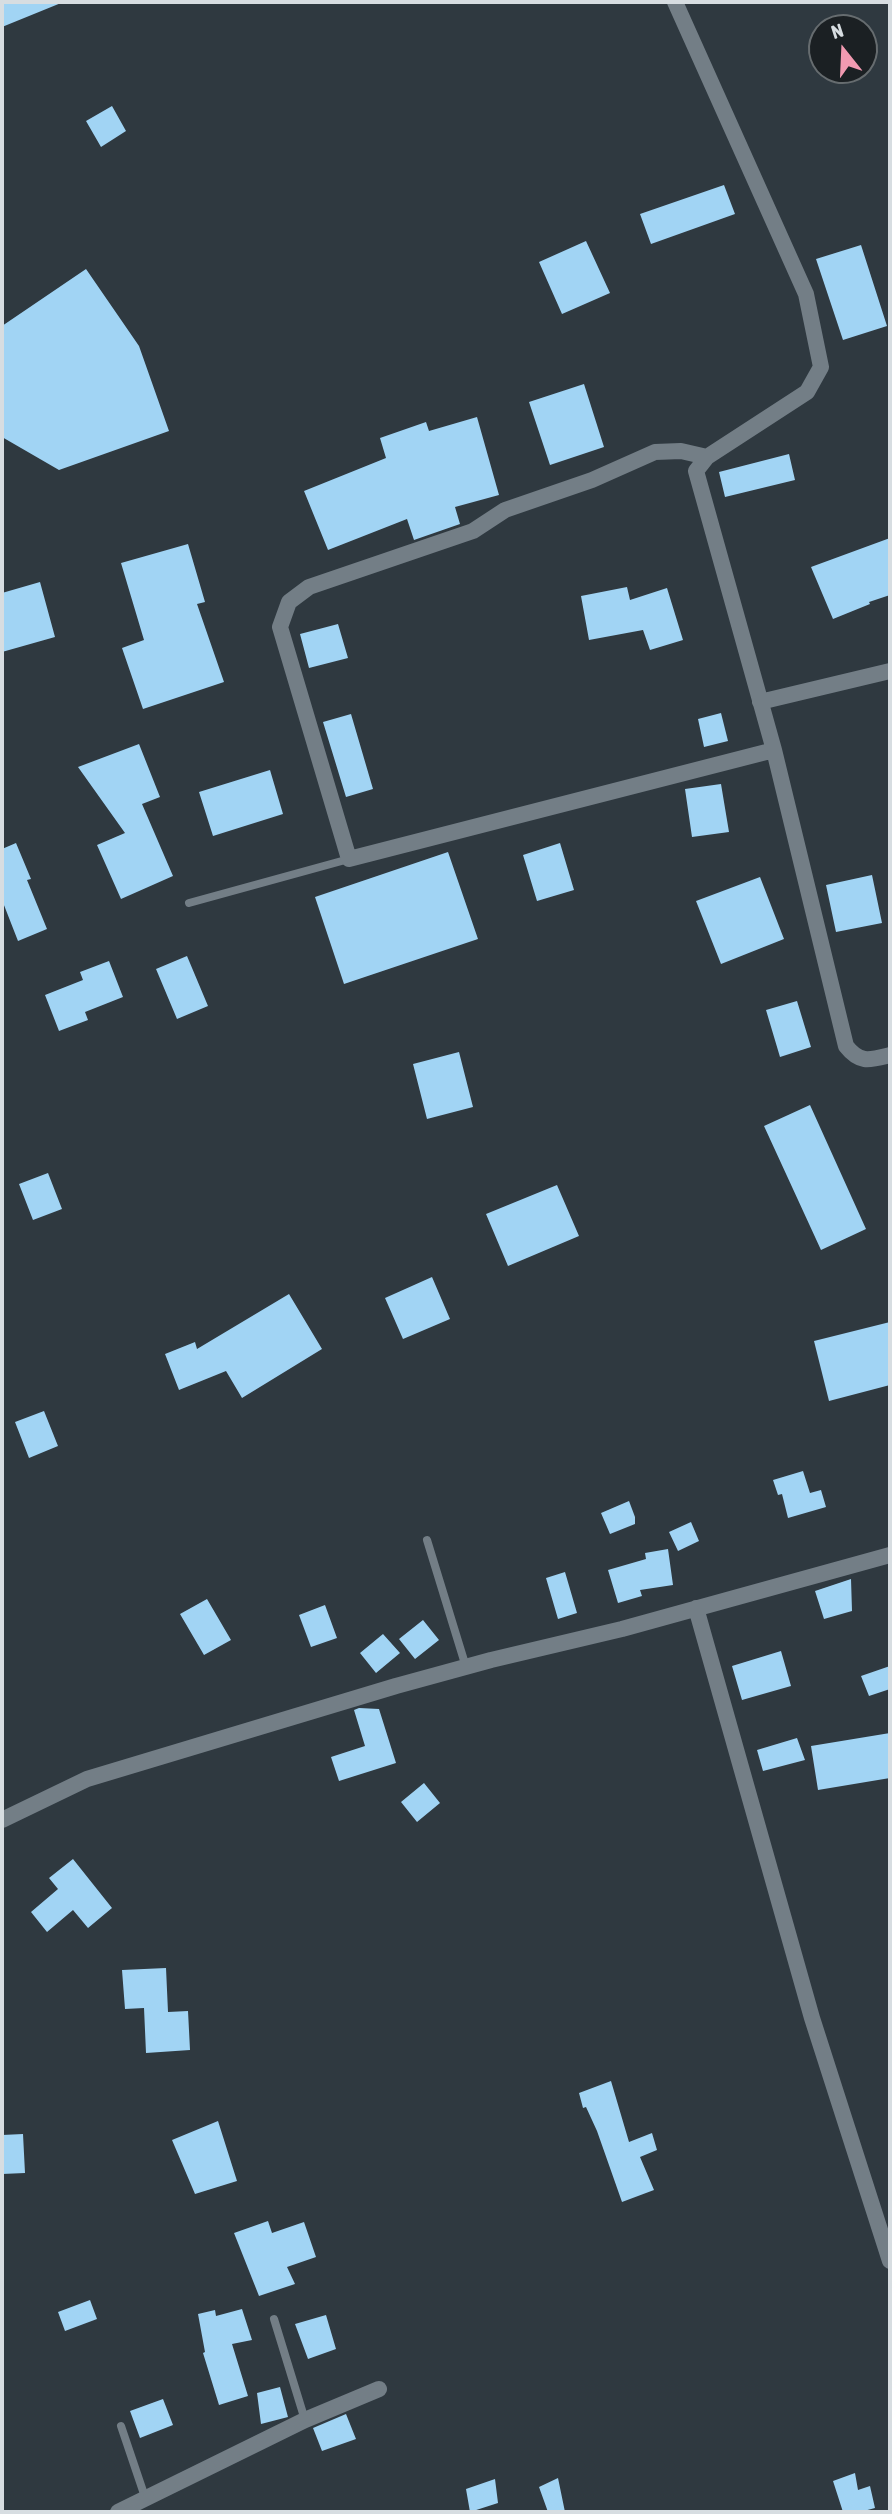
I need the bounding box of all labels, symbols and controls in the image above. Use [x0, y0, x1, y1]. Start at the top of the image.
north arrow [808, 14, 878, 84]
text: N [828, 19, 846, 43]

